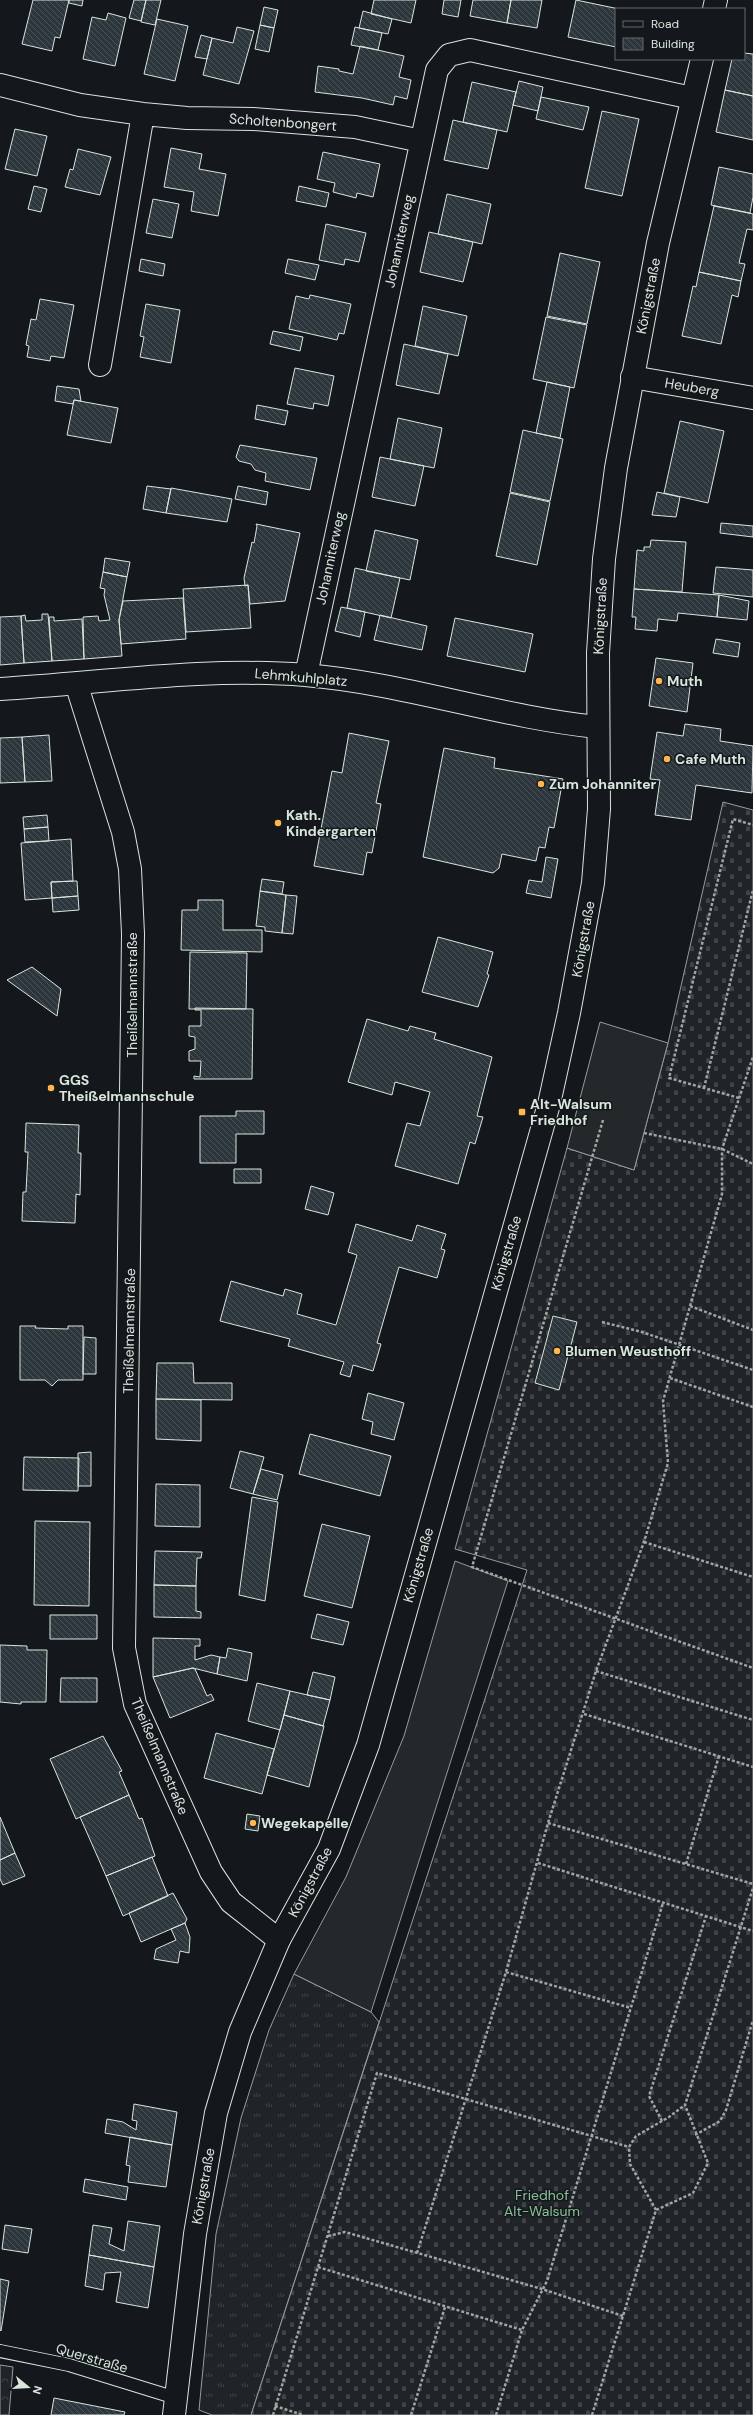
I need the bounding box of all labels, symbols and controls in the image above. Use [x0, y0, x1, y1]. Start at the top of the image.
legend [615, 8, 745, 60]
text: Road [651, 16, 679, 32]
text: Building [651, 36, 695, 52]
street label: Scholtenbongert [228, 109, 338, 135]
street label: Johanniterweg [380, 192, 418, 289]
street label: Königstraße [632, 256, 664, 336]
street label: Heuberg [663, 373, 721, 401]
street label: Johanniterweg [311, 509, 349, 606]
street label: Königstraße [589, 577, 611, 655]
street label: Lehmkuhlplatz [254, 664, 348, 690]
place label: Muth [667, 672, 703, 690]
marker: Muth [654, 676, 664, 686]
place label: Cafe Muth [675, 750, 746, 768]
marker: Cafe Muth [662, 754, 672, 764]
place label: Zum Johanniter [549, 775, 657, 793]
marker: Zum Johanniter [536, 779, 546, 789]
place label: Kath. Kindergarten [286, 806, 376, 840]
marker: Kath. Kindergarten [273, 818, 283, 828]
street label: Königstraße [567, 899, 599, 979]
street label: Theißelmannstraße [123, 932, 141, 1058]
place label: GGS Theißelmannschule [59, 1071, 194, 1105]
marker: GGS Theißelmannschule [46, 1083, 56, 1093]
place label: Alt-Walsum Friedhof [530, 1095, 612, 1129]
marker: Alt-Walsum Friedhof [517, 1107, 527, 1117]
street label: Königstraße [487, 1213, 525, 1293]
street label: Theißelmannstraße [119, 1268, 139, 1394]
place label: Blumen Weusthoff [565, 1342, 691, 1360]
marker: Blumen Weusthoff [552, 1346, 562, 1356]
street label: Königstraße [399, 1525, 437, 1605]
street label: Theißelmannstraße [127, 1695, 193, 1817]
place label: Wegekapelle [261, 1814, 349, 1832]
marker: Wegekapelle [248, 1818, 258, 1828]
street label: Königstraße [284, 1844, 336, 1920]
street label: Königstraße [187, 2146, 219, 2226]
park label: Friedhof Alt-Walsum [504, 2186, 580, 2220]
street label: Querstraße [54, 2339, 130, 2377]
north arrow [8, 2367, 48, 2407]
text: N [30, 2384, 45, 2396]

